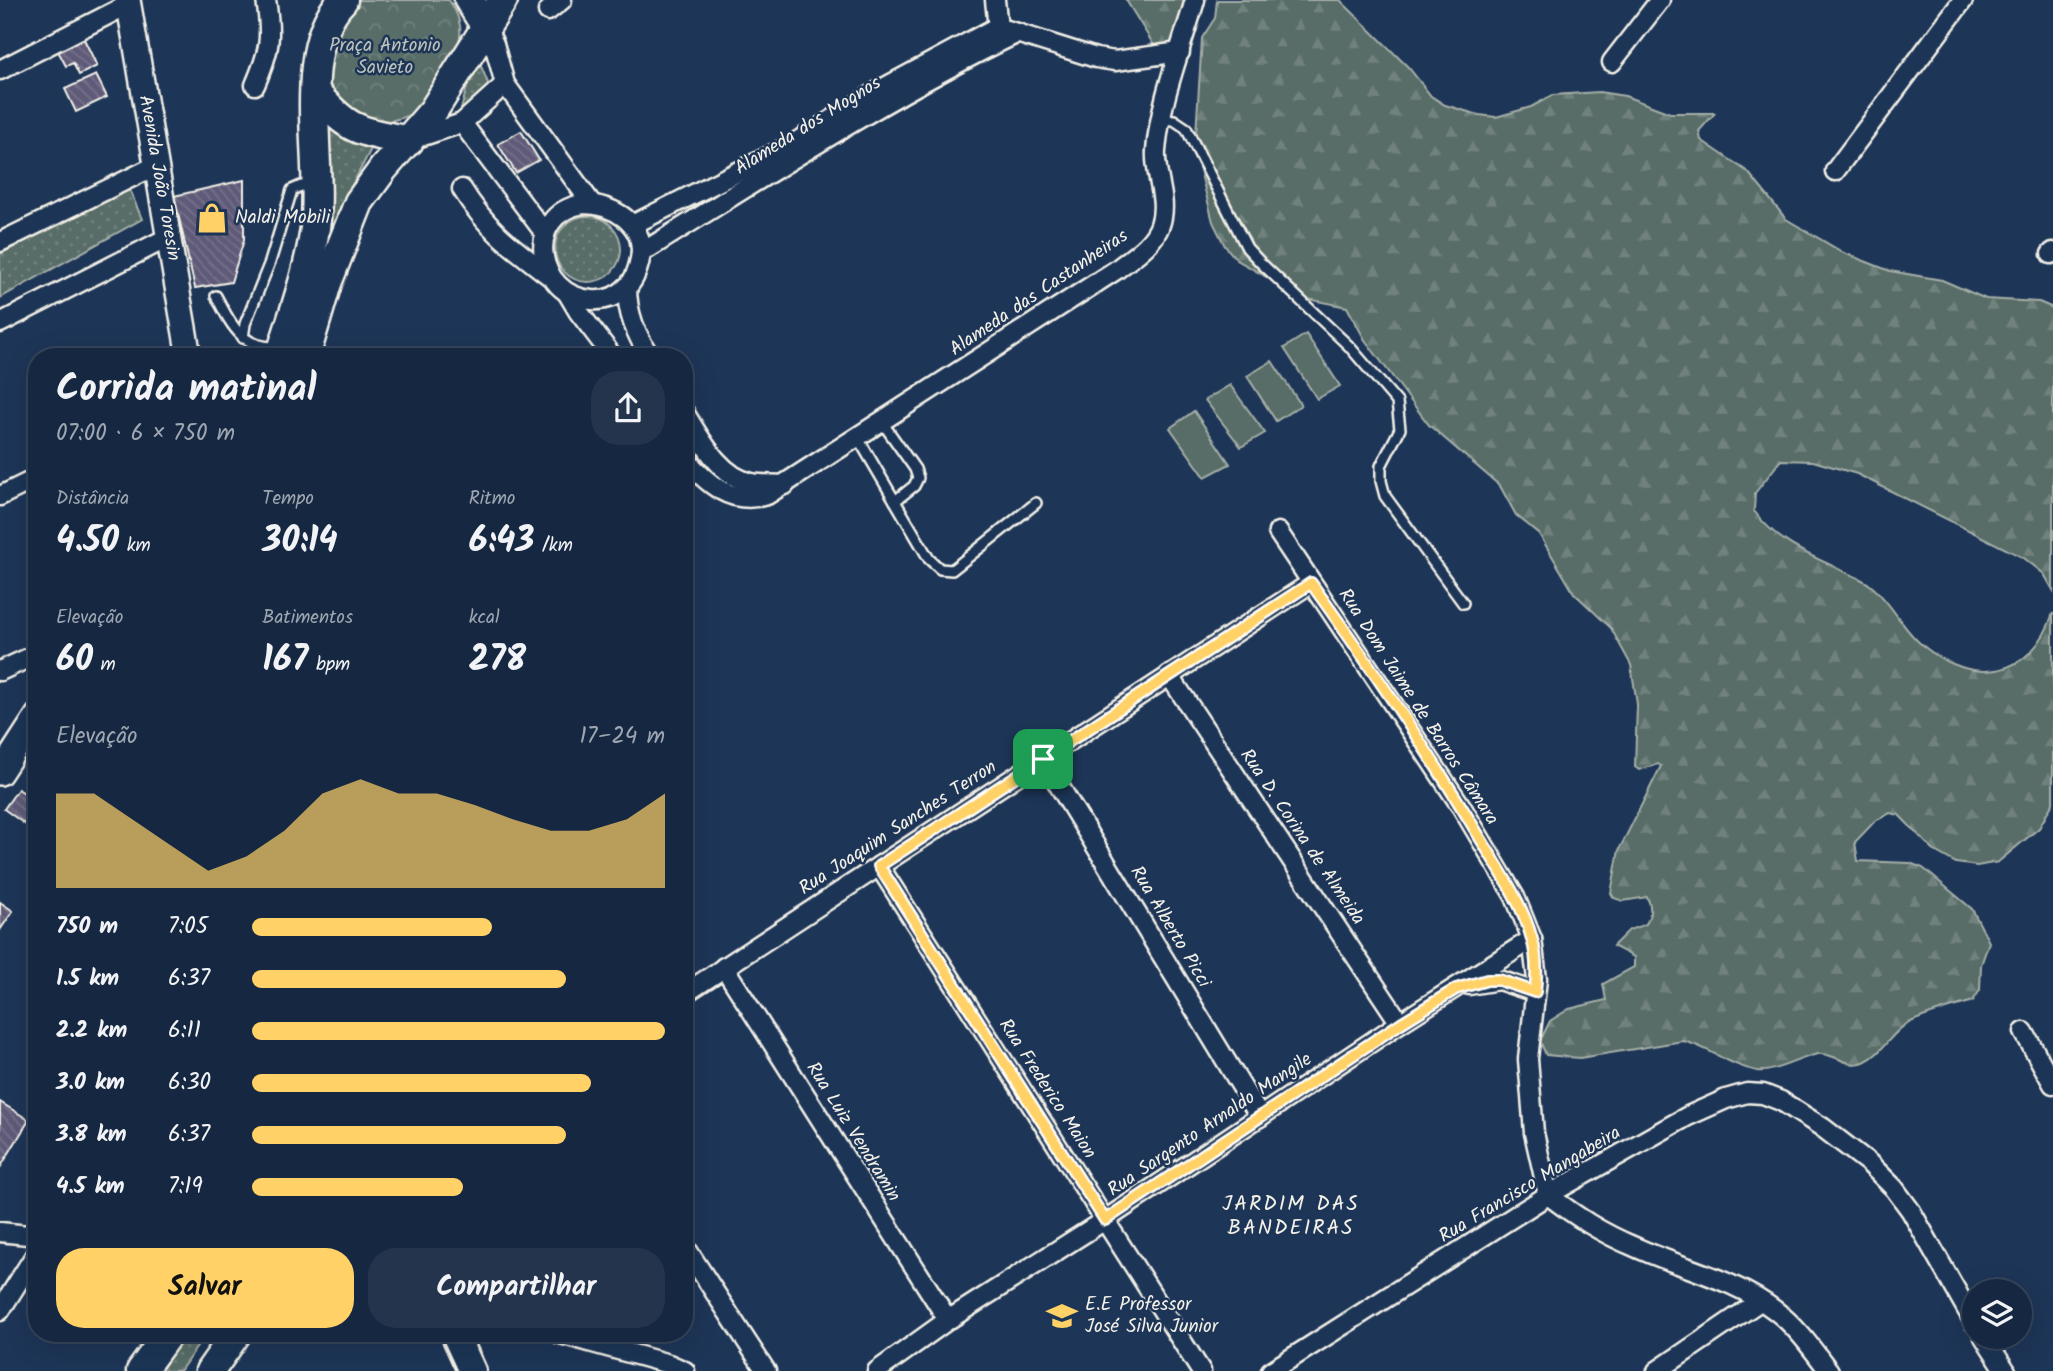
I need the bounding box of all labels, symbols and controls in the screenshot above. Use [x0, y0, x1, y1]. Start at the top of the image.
park label: Praça Antonio Savieto [329, 31, 441, 83]
street label: Alameda dos Mognos [729, 69, 887, 183]
street label: Avenida João Toresin [130, 93, 188, 263]
shop icon: Naldi Mobili [195, 201, 229, 235]
place label: Naldi Mobili [235, 203, 332, 233]
street label: Alameda das Castanheiras [943, 222, 1135, 364]
text: Corrida matinal [56, 360, 317, 420]
button: share [591, 371, 665, 445]
text: 07:00 · 6 × 750 m [56, 416, 235, 452]
text: Distância [56, 484, 129, 514]
text: Tempo [262, 484, 314, 514]
text: Ritmo [469, 484, 515, 514]
text: 4.50 [56, 514, 119, 570]
text: 30:14 [262, 514, 338, 570]
text: 6:43 [469, 514, 534, 570]
text: km [119, 531, 151, 561]
text: /km [534, 531, 573, 561]
street label: Rua Dom Jaime de Barros Câmara [1330, 583, 1506, 831]
text: Elevação [56, 603, 123, 633]
text: Batimentos [262, 603, 353, 633]
text: kcal [469, 603, 500, 633]
text: 60 [56, 633, 93, 689]
text: 167 [262, 633, 308, 689]
text: 278 [469, 633, 526, 689]
text: m [93, 650, 116, 680]
text: bpm [308, 650, 350, 680]
text: Elevação [56, 719, 138, 755]
text: 17–24 m [580, 719, 665, 755]
pin [1013, 729, 1073, 789]
icon: arrive [1024, 740, 1062, 778]
street label: Rua D. Corina de Almeida [1232, 743, 1372, 931]
street label: Rua Joaquim Sanches Terron [793, 753, 1003, 903]
street label: Rua Alberto Picci [1122, 860, 1219, 995]
text: 750 m [56, 909, 118, 945]
text: 7:05 [168, 909, 208, 945]
text: 1.5 km [56, 961, 119, 997]
text: 6:37 [168, 961, 210, 997]
text: 2.2 km [56, 1013, 127, 1049]
text: 6:11 [168, 1013, 201, 1049]
street label: Rua Frederico Maion [990, 1013, 1104, 1165]
street label: Rua Sargento Arnaldo Mangile [1102, 1045, 1319, 1205]
street label: Rua Luiz Vendramin [798, 1056, 908, 1208]
text: 3.0 km [56, 1065, 125, 1101]
text: 6:30 [168, 1065, 211, 1101]
text: 3.8 km [56, 1117, 127, 1153]
text: 6:37 [168, 1117, 210, 1153]
street label: Rua Francisco Mangabeira [1433, 1119, 1627, 1251]
text: 4.5 km [56, 1169, 125, 1205]
text: 7:19 [168, 1169, 203, 1205]
district label: JARDIM DAS BANDEIRAS [1222, 1188, 1360, 1245]
button: Salvar [56, 1248, 354, 1328]
button: Compartilhar [368, 1248, 665, 1328]
map controls [1962, 1279, 2032, 1349]
button: layers [1962, 1279, 2032, 1349]
place label: E.E Professor José Silva Junior [1085, 1290, 1220, 1342]
school or university icon: E.E Professor José Silva Junior [1045, 1299, 1079, 1333]

